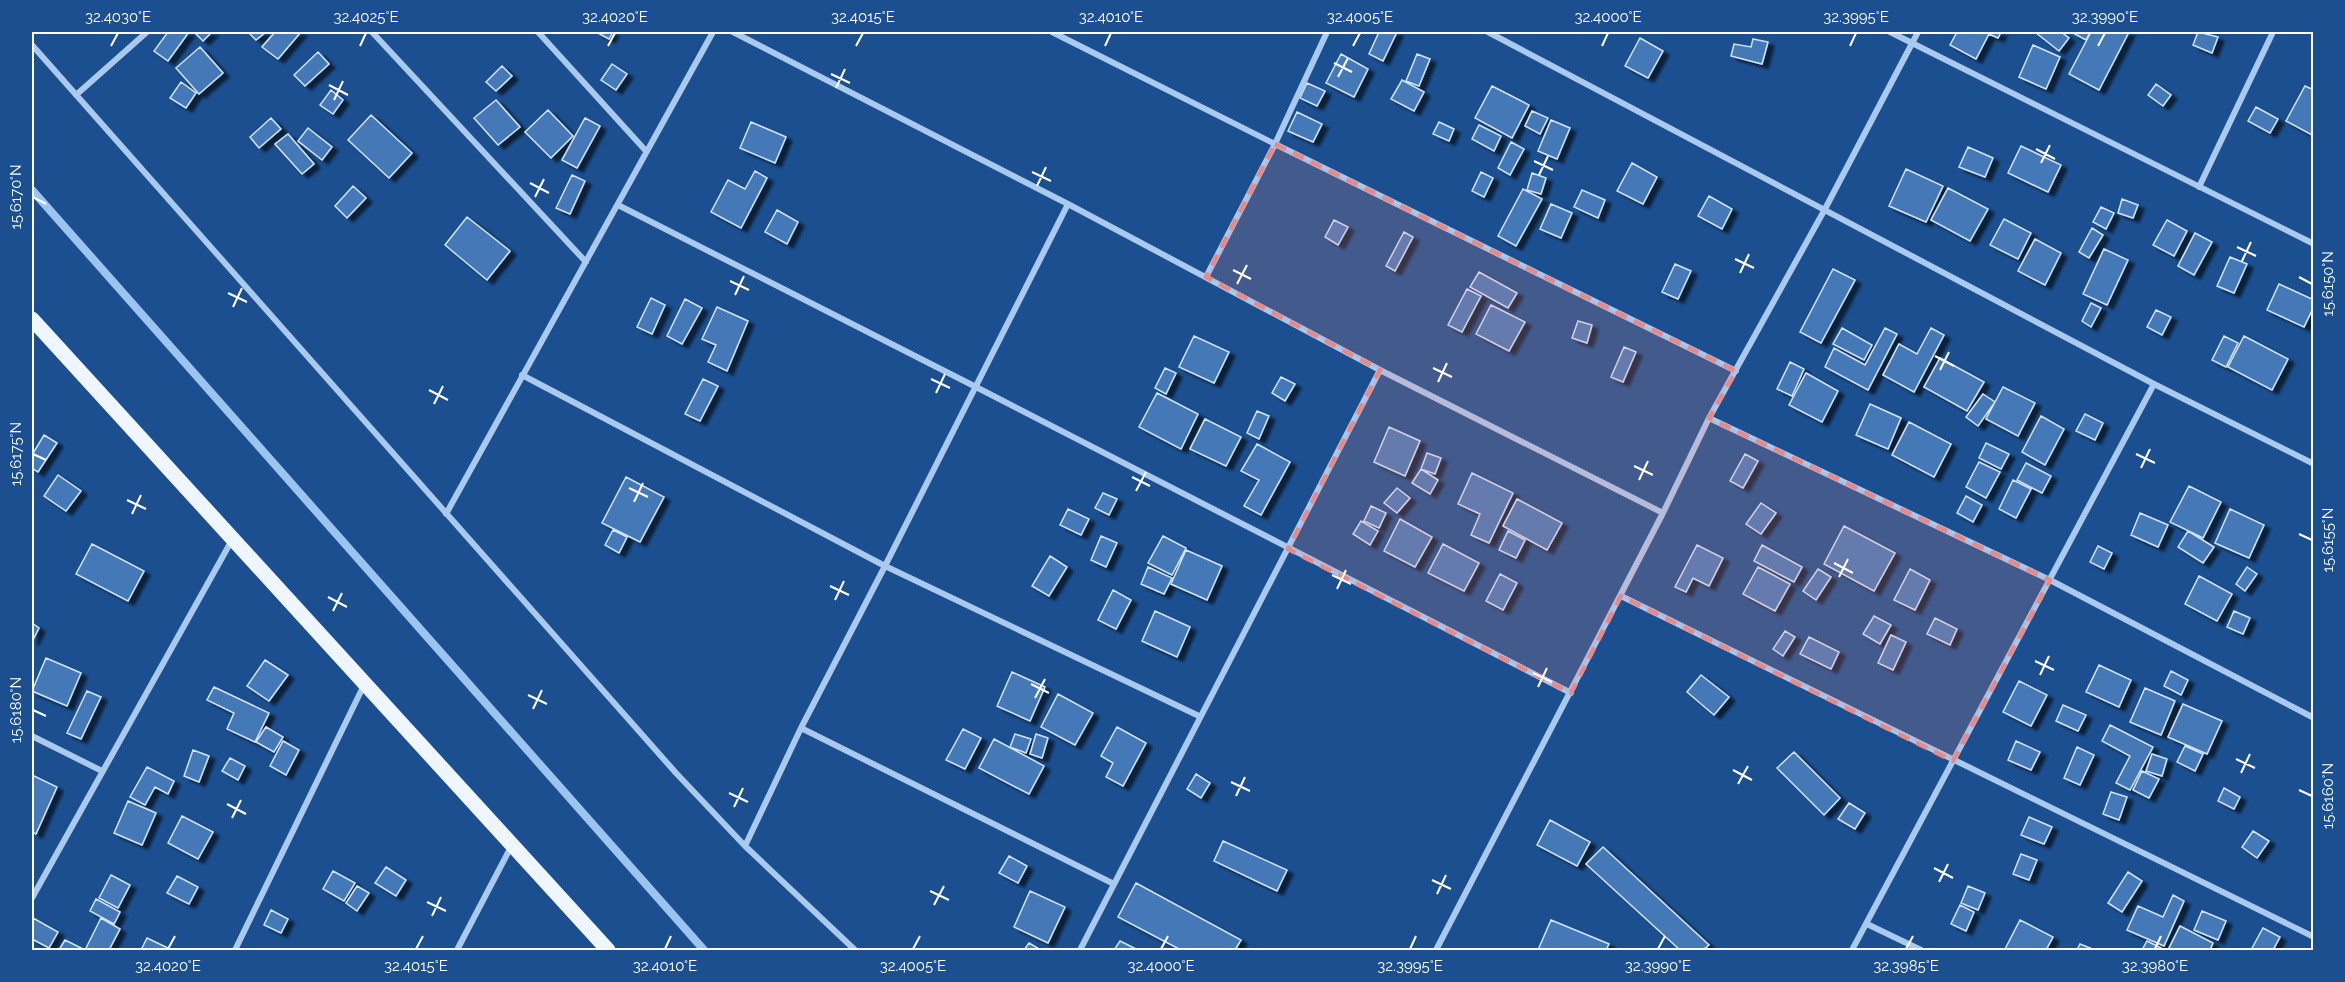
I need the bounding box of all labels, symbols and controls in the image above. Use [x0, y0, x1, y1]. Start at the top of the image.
text: 32.4030°E [85, 8, 151, 26]
text: 32.4025°E [333, 8, 399, 26]
text: 32.4020°E [582, 8, 648, 26]
text: 32.4015°E [831, 8, 895, 26]
text: 32.4010°E [1079, 8, 1143, 26]
text: 32.4005°E [1327, 8, 1393, 26]
text: 32.4000°E [1574, 8, 1642, 26]
text: 32.3995°E [1823, 8, 1889, 26]
text: 32.3990°E [2072, 8, 2138, 26]
text: 15.6170°N [7, 164, 25, 230]
text: 15.6150°N [2319, 251, 2337, 317]
text: 15.6175°N [7, 422, 25, 486]
text: 15.6155°N [2319, 508, 2337, 572]
text: 15.6180°N [7, 677, 25, 743]
text: 15.6160°N [2319, 763, 2337, 829]
text: 32.4020°E [135, 957, 201, 975]
text: 32.4015°E [384, 957, 448, 975]
text: 32.4010°E [633, 957, 697, 975]
text: 32.4005°E [880, 957, 946, 975]
text: 32.4000°E [1127, 957, 1195, 975]
text: 32.3995°E [1377, 957, 1443, 975]
text: 32.3990°E [1625, 957, 1691, 975]
text: 32.3985°E [1873, 957, 1939, 975]
text: 32.3980°E [2122, 957, 2188, 975]

